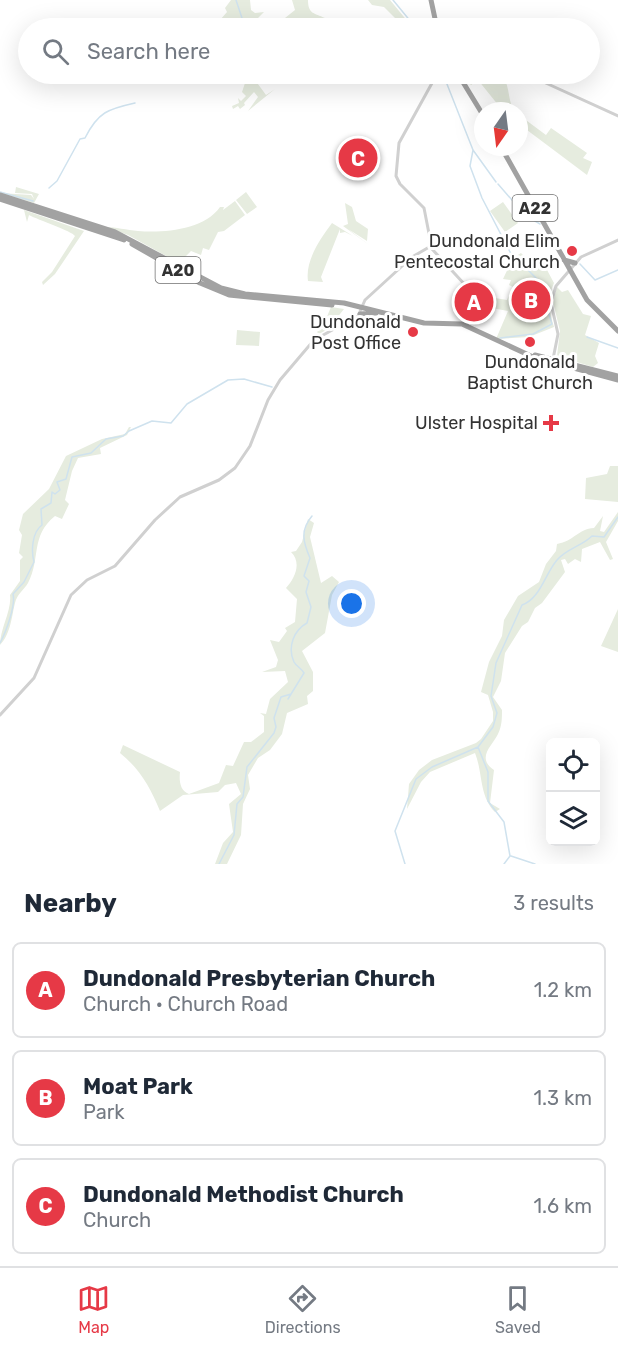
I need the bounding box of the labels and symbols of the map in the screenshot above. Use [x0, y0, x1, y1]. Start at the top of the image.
north arrow [474, 102, 528, 156]
pin: C [338, 136, 378, 180]
road number: A22 [512, 195, 558, 221]
place label: Dundonald Elim Pentecostal Church [394, 230, 560, 273]
marker: Dundonald Elim Pentecostal Church [565, 244, 579, 258]
road number: A20 [156, 257, 201, 283]
pin: B [512, 278, 550, 322]
pin: A [454, 280, 494, 324]
place label: Dundonald Post Office [310, 311, 401, 354]
marker: Dundonald Post Office [406, 325, 420, 339]
marker: Dundonald Baptist Church [523, 335, 537, 349]
place label: Dundonald Baptist Church [467, 351, 593, 394]
place label: Ulster Hospital [415, 412, 538, 434]
marker: Ulster Hospital [542, 414, 560, 432]
your location [337, 589, 366, 618]

